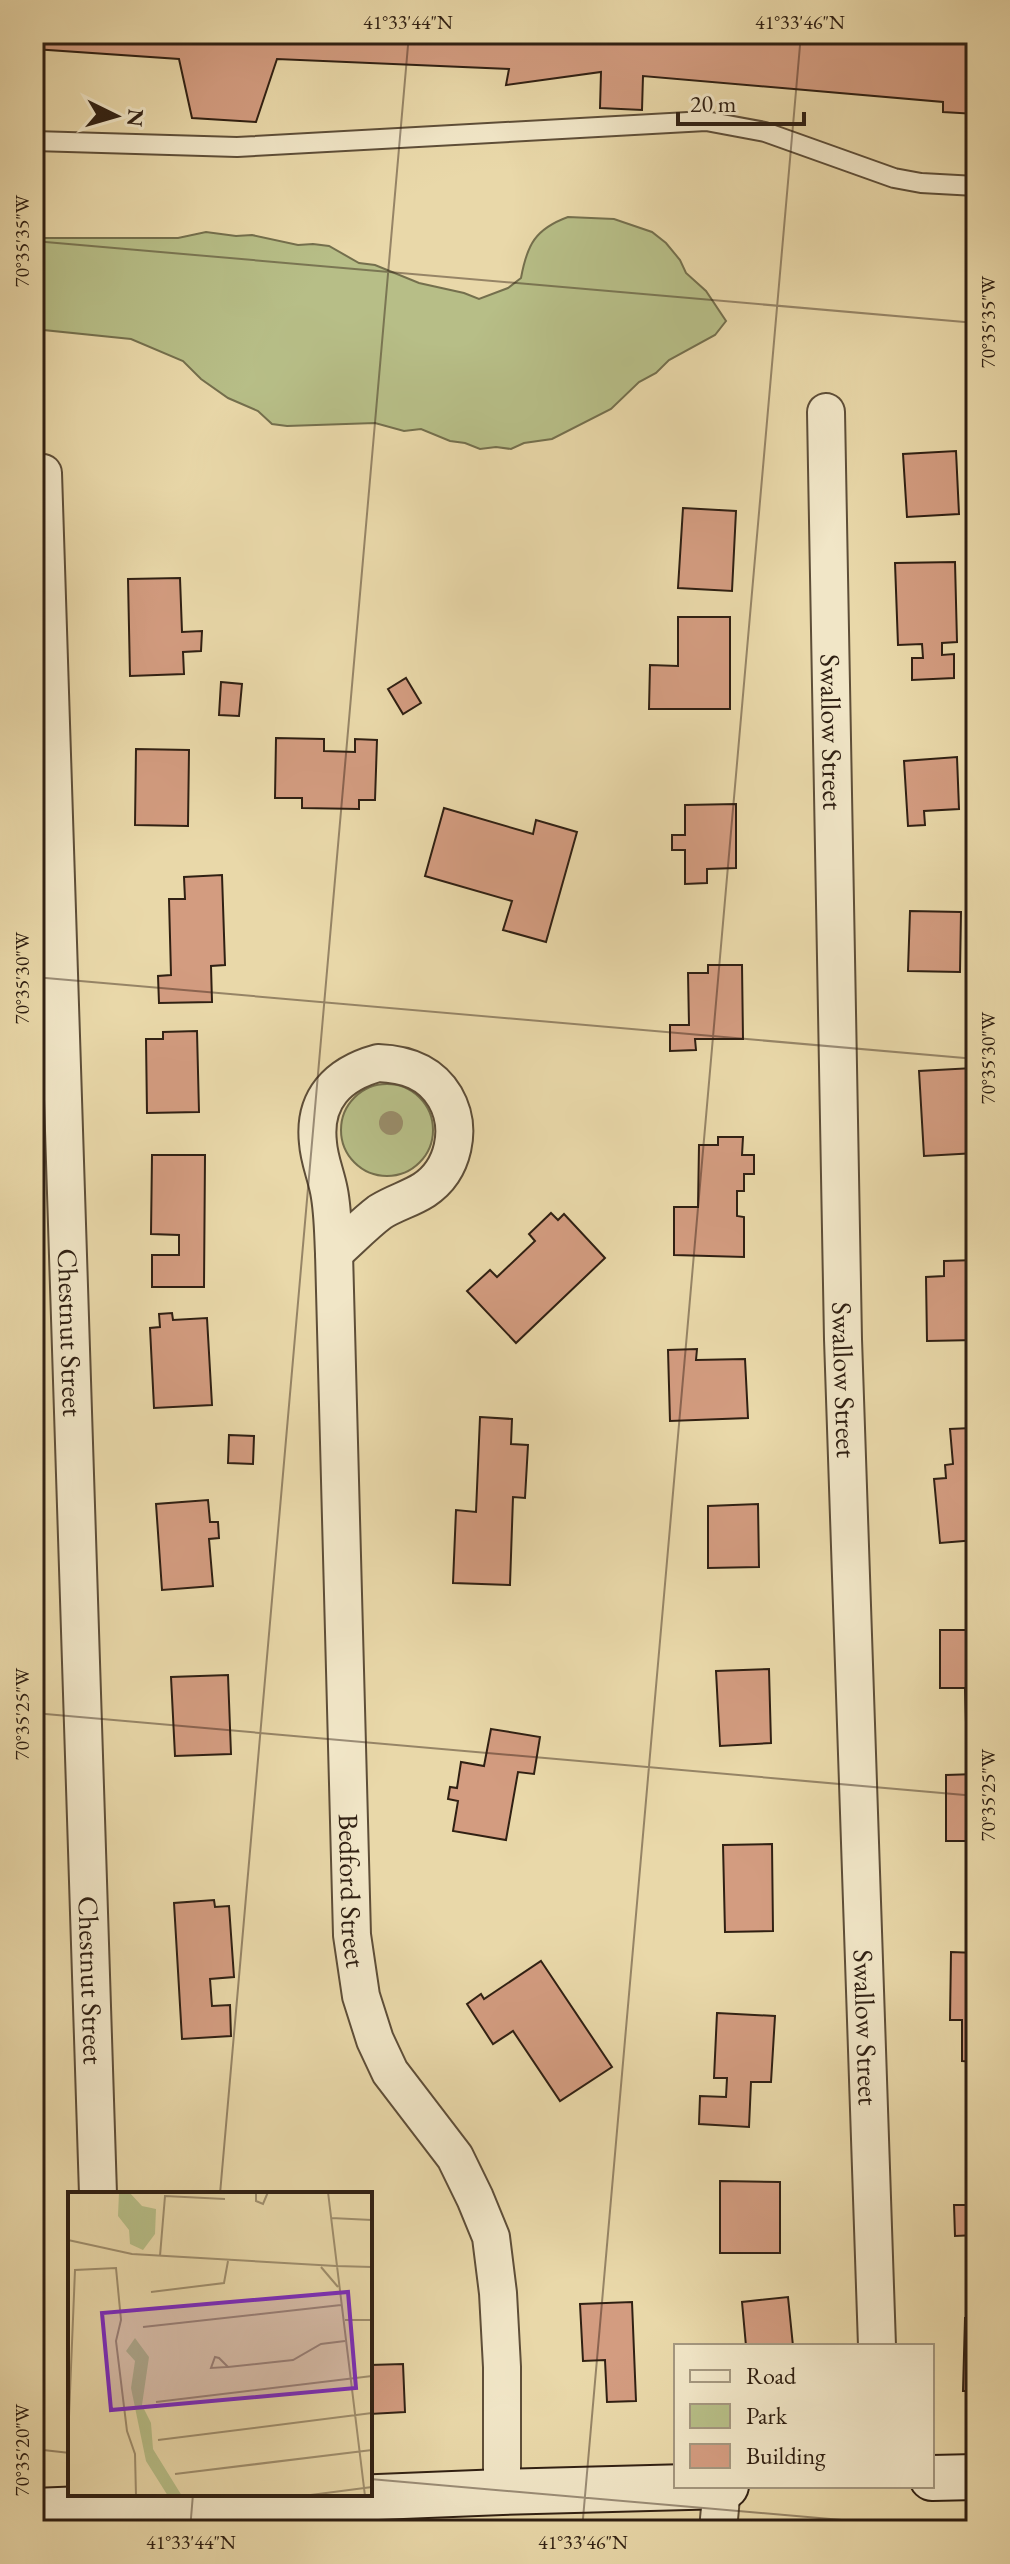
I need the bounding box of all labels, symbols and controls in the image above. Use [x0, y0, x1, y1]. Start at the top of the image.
text: 41°33'44"N [363, 9, 453, 35]
text: 41°33'46"N [755, 9, 845, 35]
north arrow [76, 76, 156, 156]
scale bar [678, 76, 804, 126]
text: 20 m [690, 88, 737, 119]
text: N [120, 108, 151, 128]
text: 70°35'35"W [9, 194, 35, 287]
text: 70°35'35"W [975, 275, 1001, 368]
street label: Swallow Street [812, 654, 851, 811]
text: 70°35'30"W [9, 931, 35, 1024]
text: 70°35'30"W [975, 1011, 1001, 1104]
street label: Chestnut Street [50, 1248, 91, 1418]
street label: Swallow Street [824, 1301, 865, 1459]
text: 70°35'25"W [9, 1667, 35, 1760]
text: 70°35'25"W [975, 1748, 1001, 1841]
street label: Bedford Street [331, 1813, 375, 1970]
street label: Chestnut Street [70, 1895, 112, 2065]
street label: Swallow Street [846, 1949, 887, 2106]
inset map [68, 2192, 372, 2496]
legend [674, 2344, 934, 2488]
text: Road [746, 2360, 797, 2391]
text: Park [746, 2400, 788, 2431]
text: 70°35'20"W [9, 2403, 35, 2496]
text: Building [746, 2440, 826, 2471]
text: 41°33'44"N [146, 2529, 236, 2555]
text: 41°33'46"N [538, 2529, 628, 2555]

